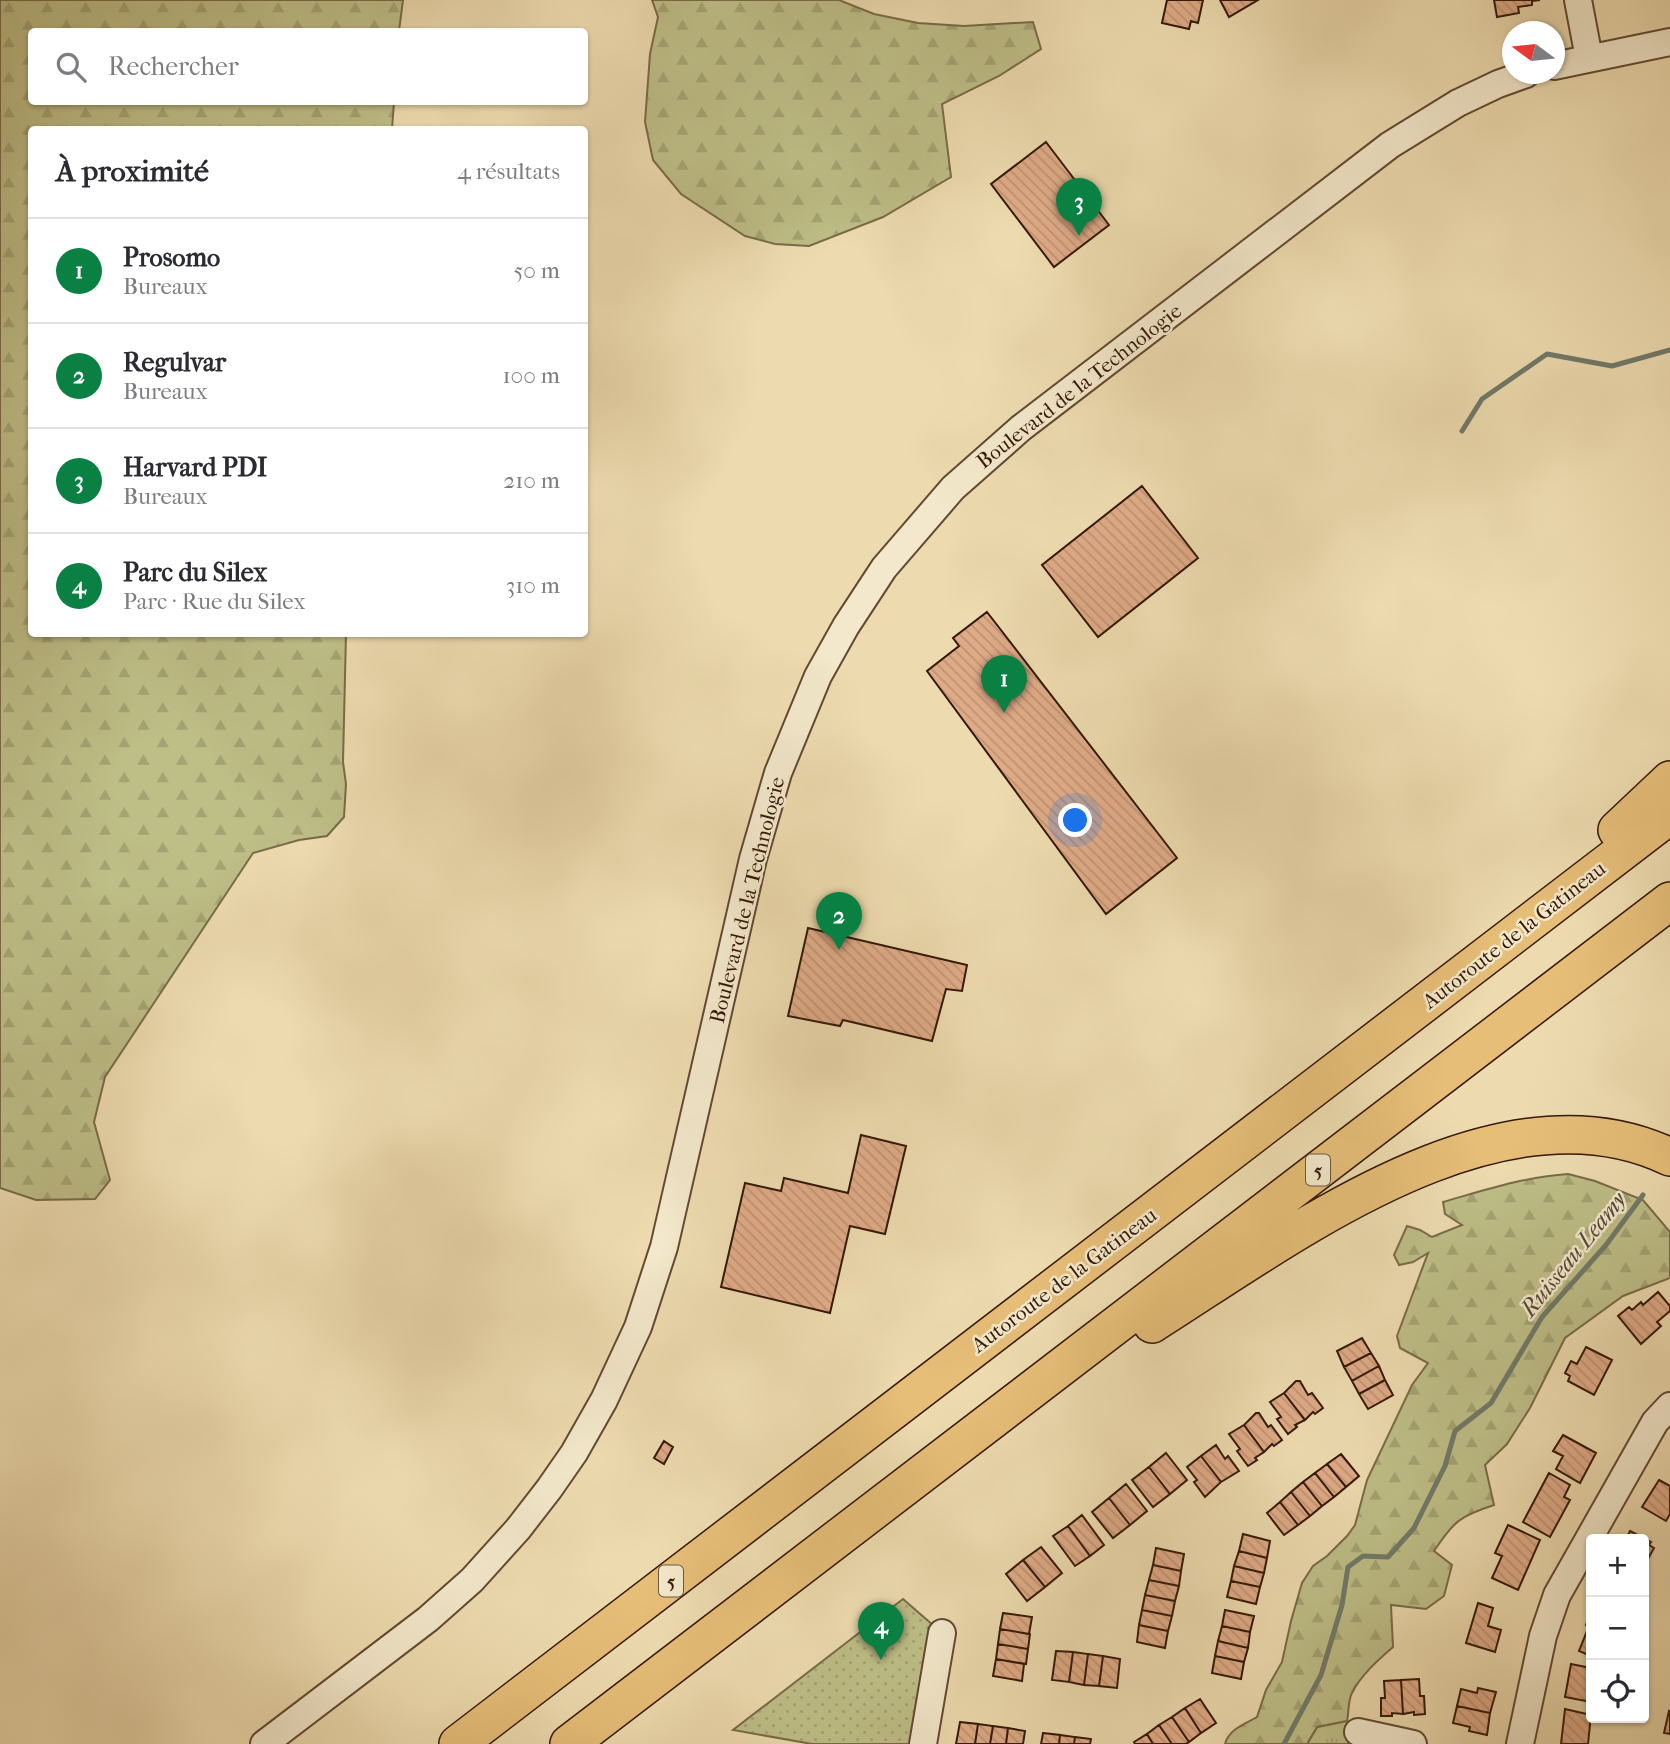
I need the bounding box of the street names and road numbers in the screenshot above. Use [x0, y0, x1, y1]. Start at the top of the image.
street label: Boulevard de la Technologie [972, 299, 1186, 473]
street label: Boulevard de la Technologie [705, 774, 789, 1026]
street label: Autoroute de la Gatineau [1417, 856, 1610, 1014]
road number: 5 [1306, 1154, 1330, 1186]
street label: Autoroute de la Gatineau [966, 1203, 1161, 1358]
road number: 5 [659, 1566, 683, 1596]

